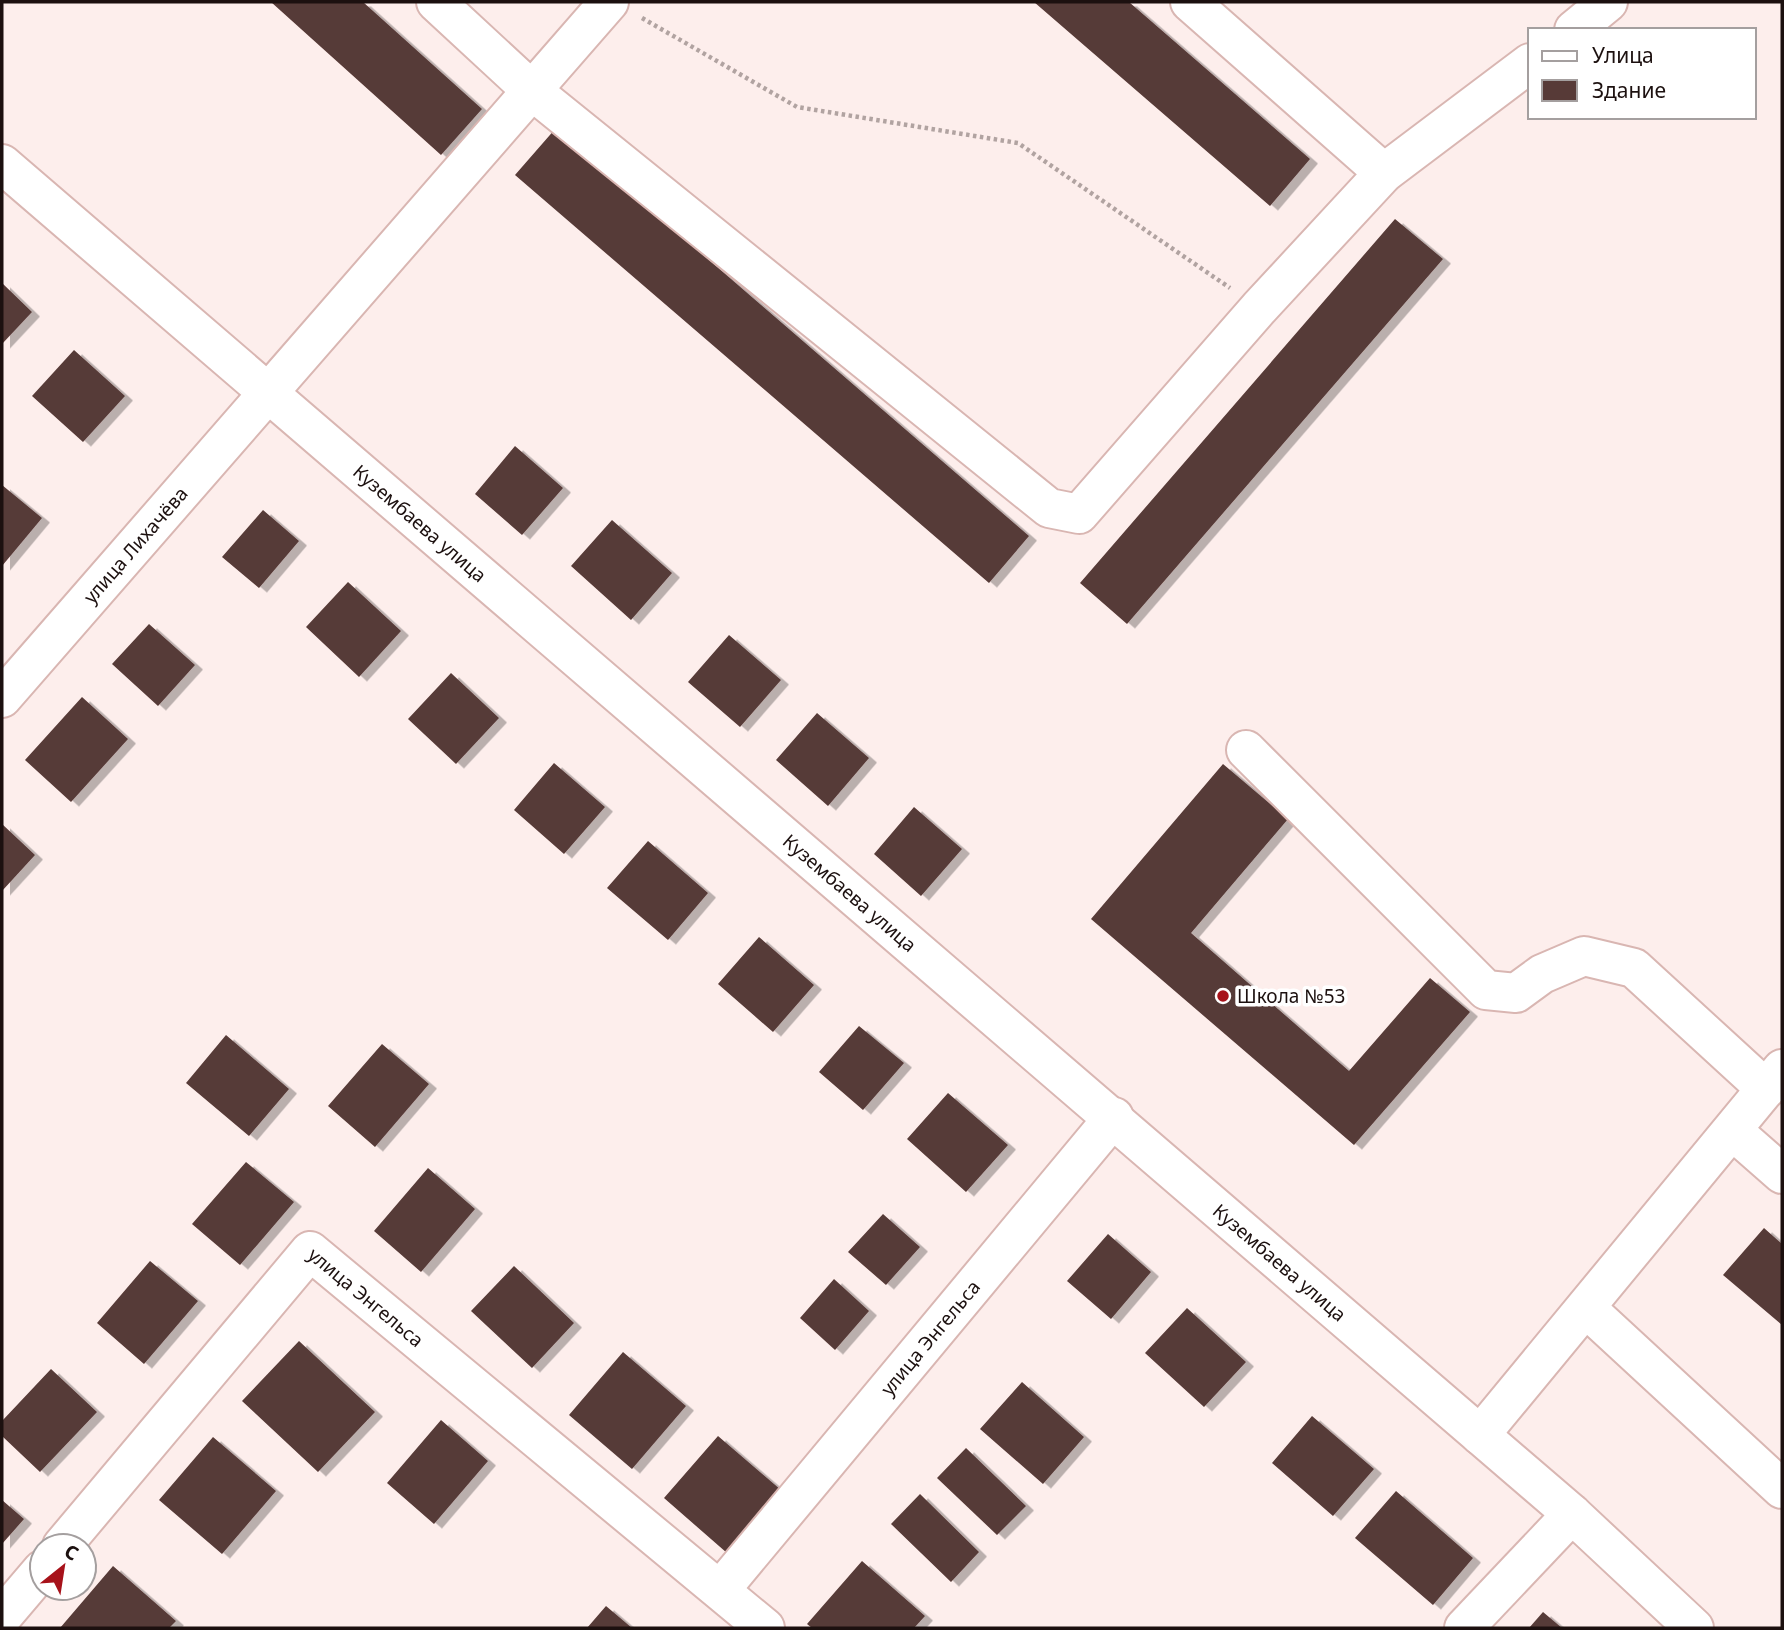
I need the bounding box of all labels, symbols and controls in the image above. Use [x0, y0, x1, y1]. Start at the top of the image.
legend [1528, 28, 1756, 119]
text: Улица [1592, 41, 1654, 69]
text: Здание [1592, 76, 1666, 104]
street label: Кузембаева улица [348, 459, 492, 588]
street label: улица Лихачёва [77, 481, 193, 609]
street label: Кузембаева улица [777, 828, 922, 958]
place label: Школа №53 [1237, 983, 1345, 1009]
marker: Школа №53 [1215, 988, 1231, 1004]
street label: Кузембаева улица [1207, 1198, 1352, 1327]
street label: улица Энгельса [303, 1242, 429, 1353]
street label: улица Энгельса [875, 1274, 986, 1401]
north arrow [28, 1532, 98, 1602]
text: С [60, 1538, 83, 1567]

